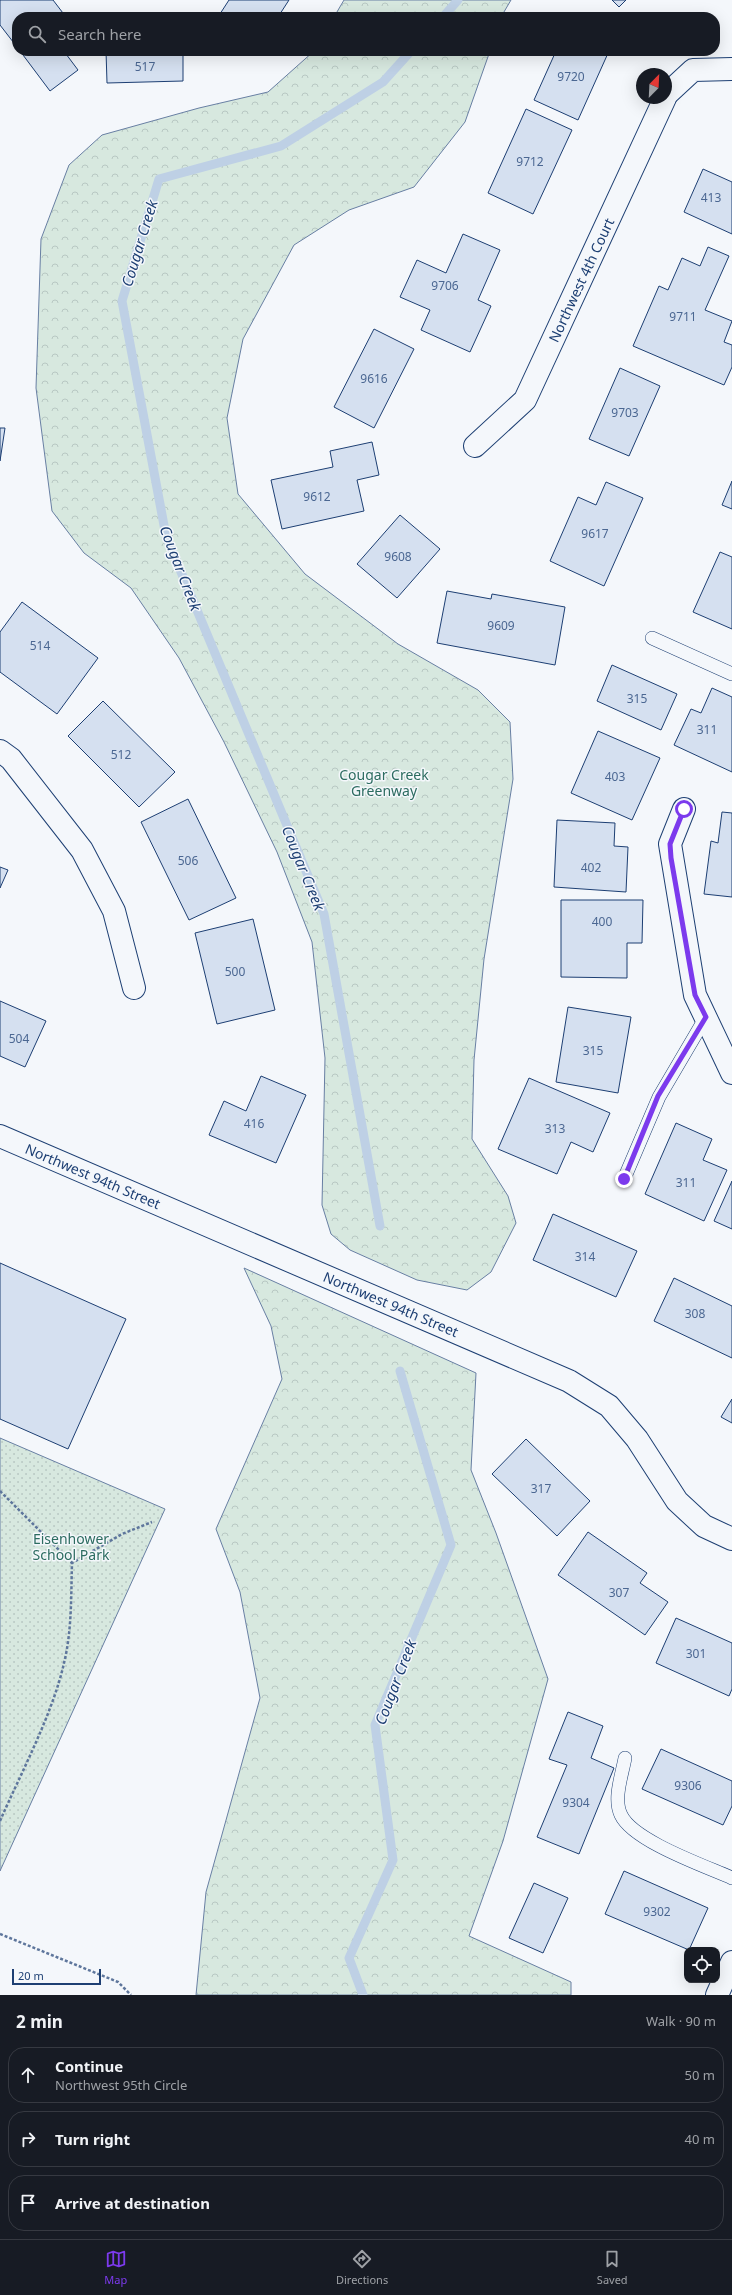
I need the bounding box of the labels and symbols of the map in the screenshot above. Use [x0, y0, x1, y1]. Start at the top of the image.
house number: 517 [135, 58, 155, 75]
house number: 9720 [557, 68, 585, 85]
north arrow [636, 68, 672, 104]
house number: 9712 [516, 153, 544, 170]
house number: 413 [701, 189, 721, 206]
water label: Cougar Creek [116, 197, 162, 289]
street label: Northwest 4th Court [544, 215, 618, 345]
house number: 9706 [431, 277, 459, 294]
house number: 9711 [669, 308, 697, 325]
house number: 9616 [360, 370, 388, 387]
house number: 9703 [611, 404, 639, 421]
house number: 9612 [303, 488, 331, 505]
water label: Cougar Creek [156, 522, 207, 614]
house number: 9617 [581, 525, 609, 542]
house number: 9608 [384, 548, 412, 565]
house number: 9609 [487, 617, 515, 634]
house number: 514 [30, 637, 50, 654]
house number: 315 [627, 690, 647, 707]
house number: 311 [697, 721, 717, 738]
house number: 512 [111, 746, 131, 763]
park label: Cougar Creek Greenway [339, 765, 429, 800]
house number: 403 [605, 768, 625, 785]
route start [675, 800, 693, 818]
water label: Cougar Creek [278, 823, 330, 914]
house number: 506 [178, 852, 198, 869]
house number: 402 [581, 859, 601, 876]
house number: 400 [592, 913, 612, 930]
house number: 500 [225, 963, 245, 980]
house number: 504 [9, 1030, 29, 1047]
house number: 315 [583, 1042, 603, 1059]
house number: 416 [244, 1115, 264, 1132]
house number: 313 [545, 1120, 565, 1137]
street label: Northwest 94th Street [22, 1139, 164, 1213]
route end [615, 1170, 633, 1188]
house number: 311 [676, 1174, 696, 1191]
house number: 314 [575, 1248, 595, 1265]
street label: Northwest 94th Street [320, 1267, 462, 1341]
house number: 308 [685, 1305, 705, 1322]
house number: 317 [531, 1480, 551, 1497]
park label: Eisenhower School Park [33, 1529, 110, 1564]
house number: 307 [609, 1584, 629, 1601]
water label: Cougar Creek [370, 1636, 421, 1728]
house number: 301 [686, 1645, 706, 1662]
house number: 9306 [674, 1777, 702, 1794]
house number: 9304 [562, 1794, 590, 1811]
house number: 9302 [643, 1903, 671, 1920]
scale bar [12, 1967, 101, 1986]

